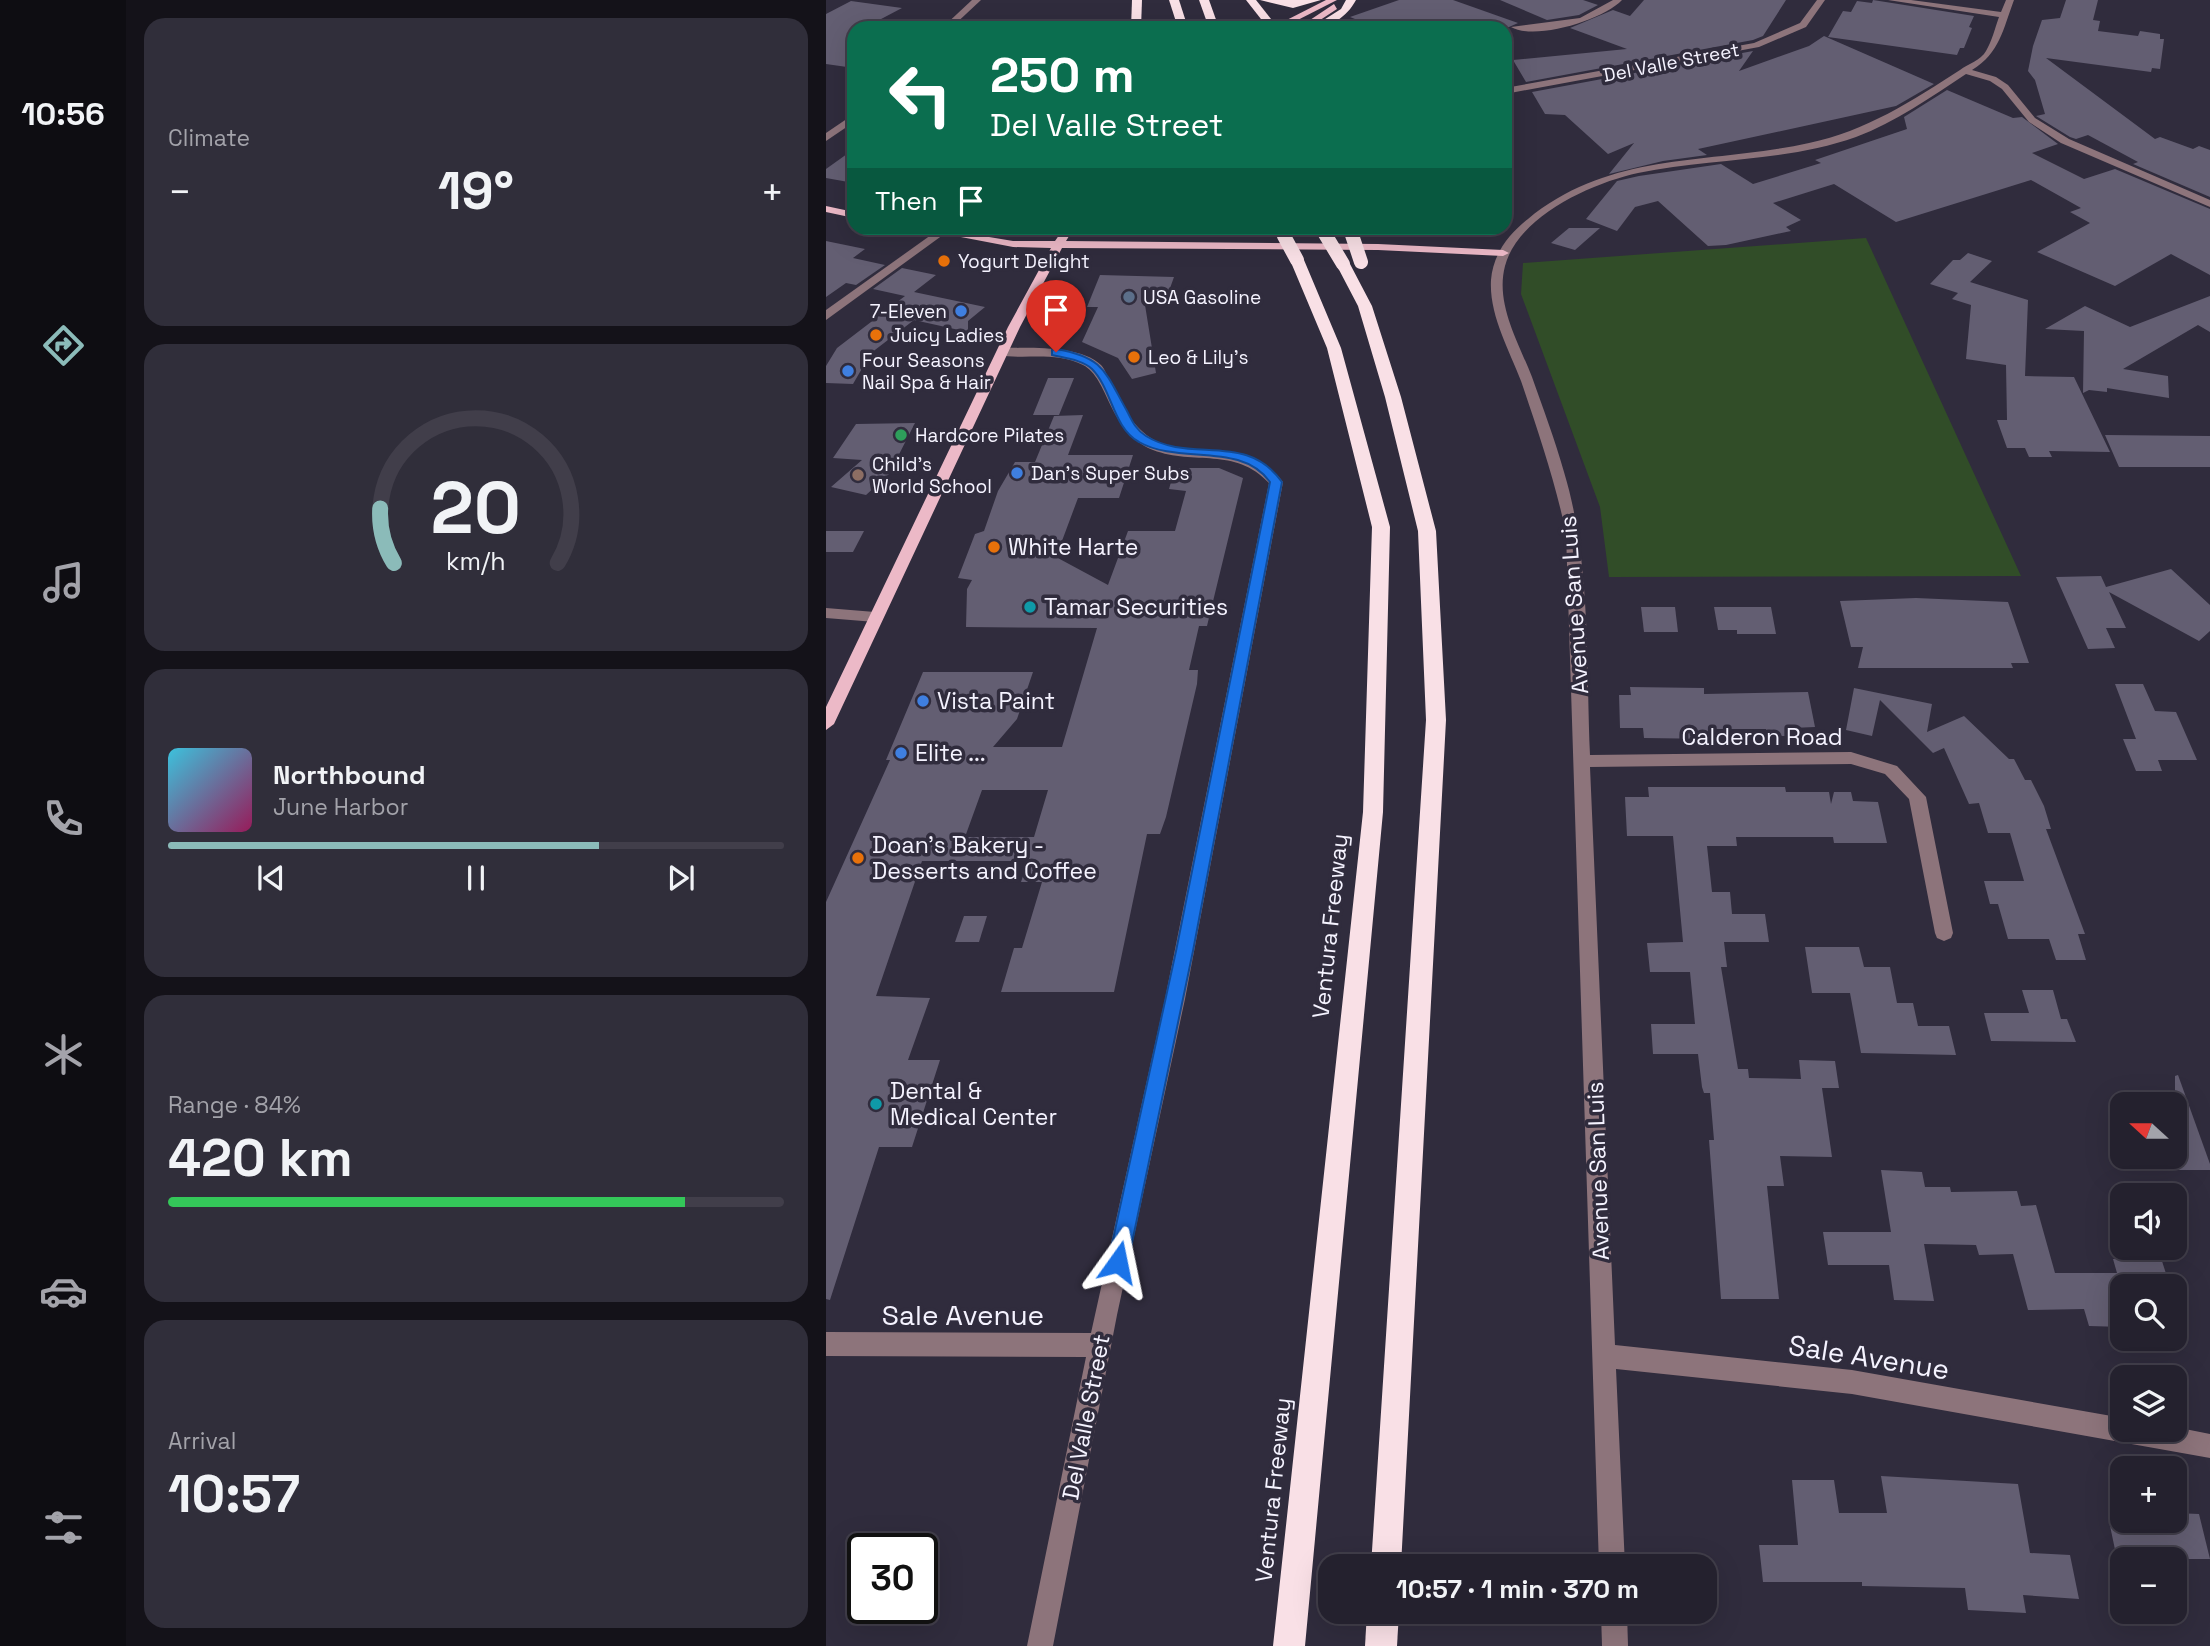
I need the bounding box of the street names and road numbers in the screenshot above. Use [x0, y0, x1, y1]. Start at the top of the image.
street label: Del Valle Street [1601, 37, 1742, 88]
street label: Avenue San Luis [1553, 515, 1595, 695]
street label: Calderon Road [1682, 722, 1843, 752]
street label: Ventura Freeway [1305, 832, 1355, 1020]
street label: Avenue San Luis [1580, 1081, 1616, 1261]
street label: Sale Avenue [882, 1297, 1044, 1333]
street label: Sale Avenue [1786, 1327, 1952, 1387]
street label: Del Valle Street [1055, 1332, 1117, 1502]
street label: Ventura Freeway [1248, 1396, 1298, 1584]

